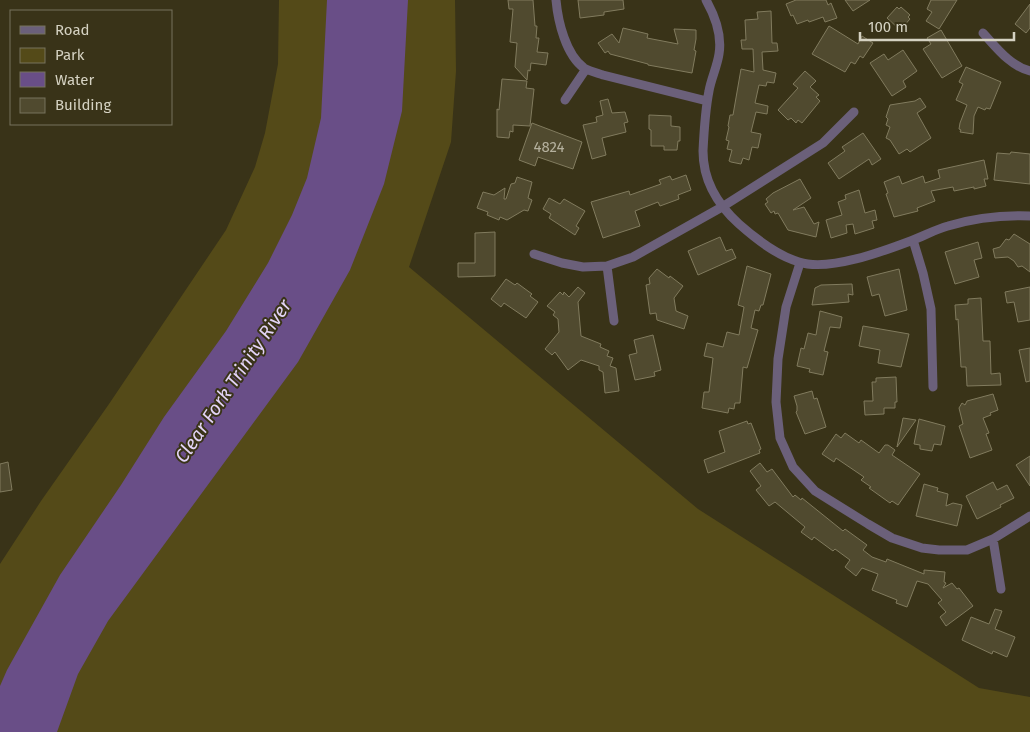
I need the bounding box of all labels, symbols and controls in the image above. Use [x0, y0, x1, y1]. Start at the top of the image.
legend [10, 10, 172, 125]
scale bar [860, 10, 1014, 42]
text: 100 m [868, 18, 908, 36]
text: Road [55, 21, 90, 39]
text: Park [55, 46, 85, 64]
text: Water [55, 71, 94, 89]
text: Building [55, 96, 111, 114]
house number: 4824 [533, 138, 565, 156]
water label: Clear Fork Trinity River [170, 294, 297, 467]

